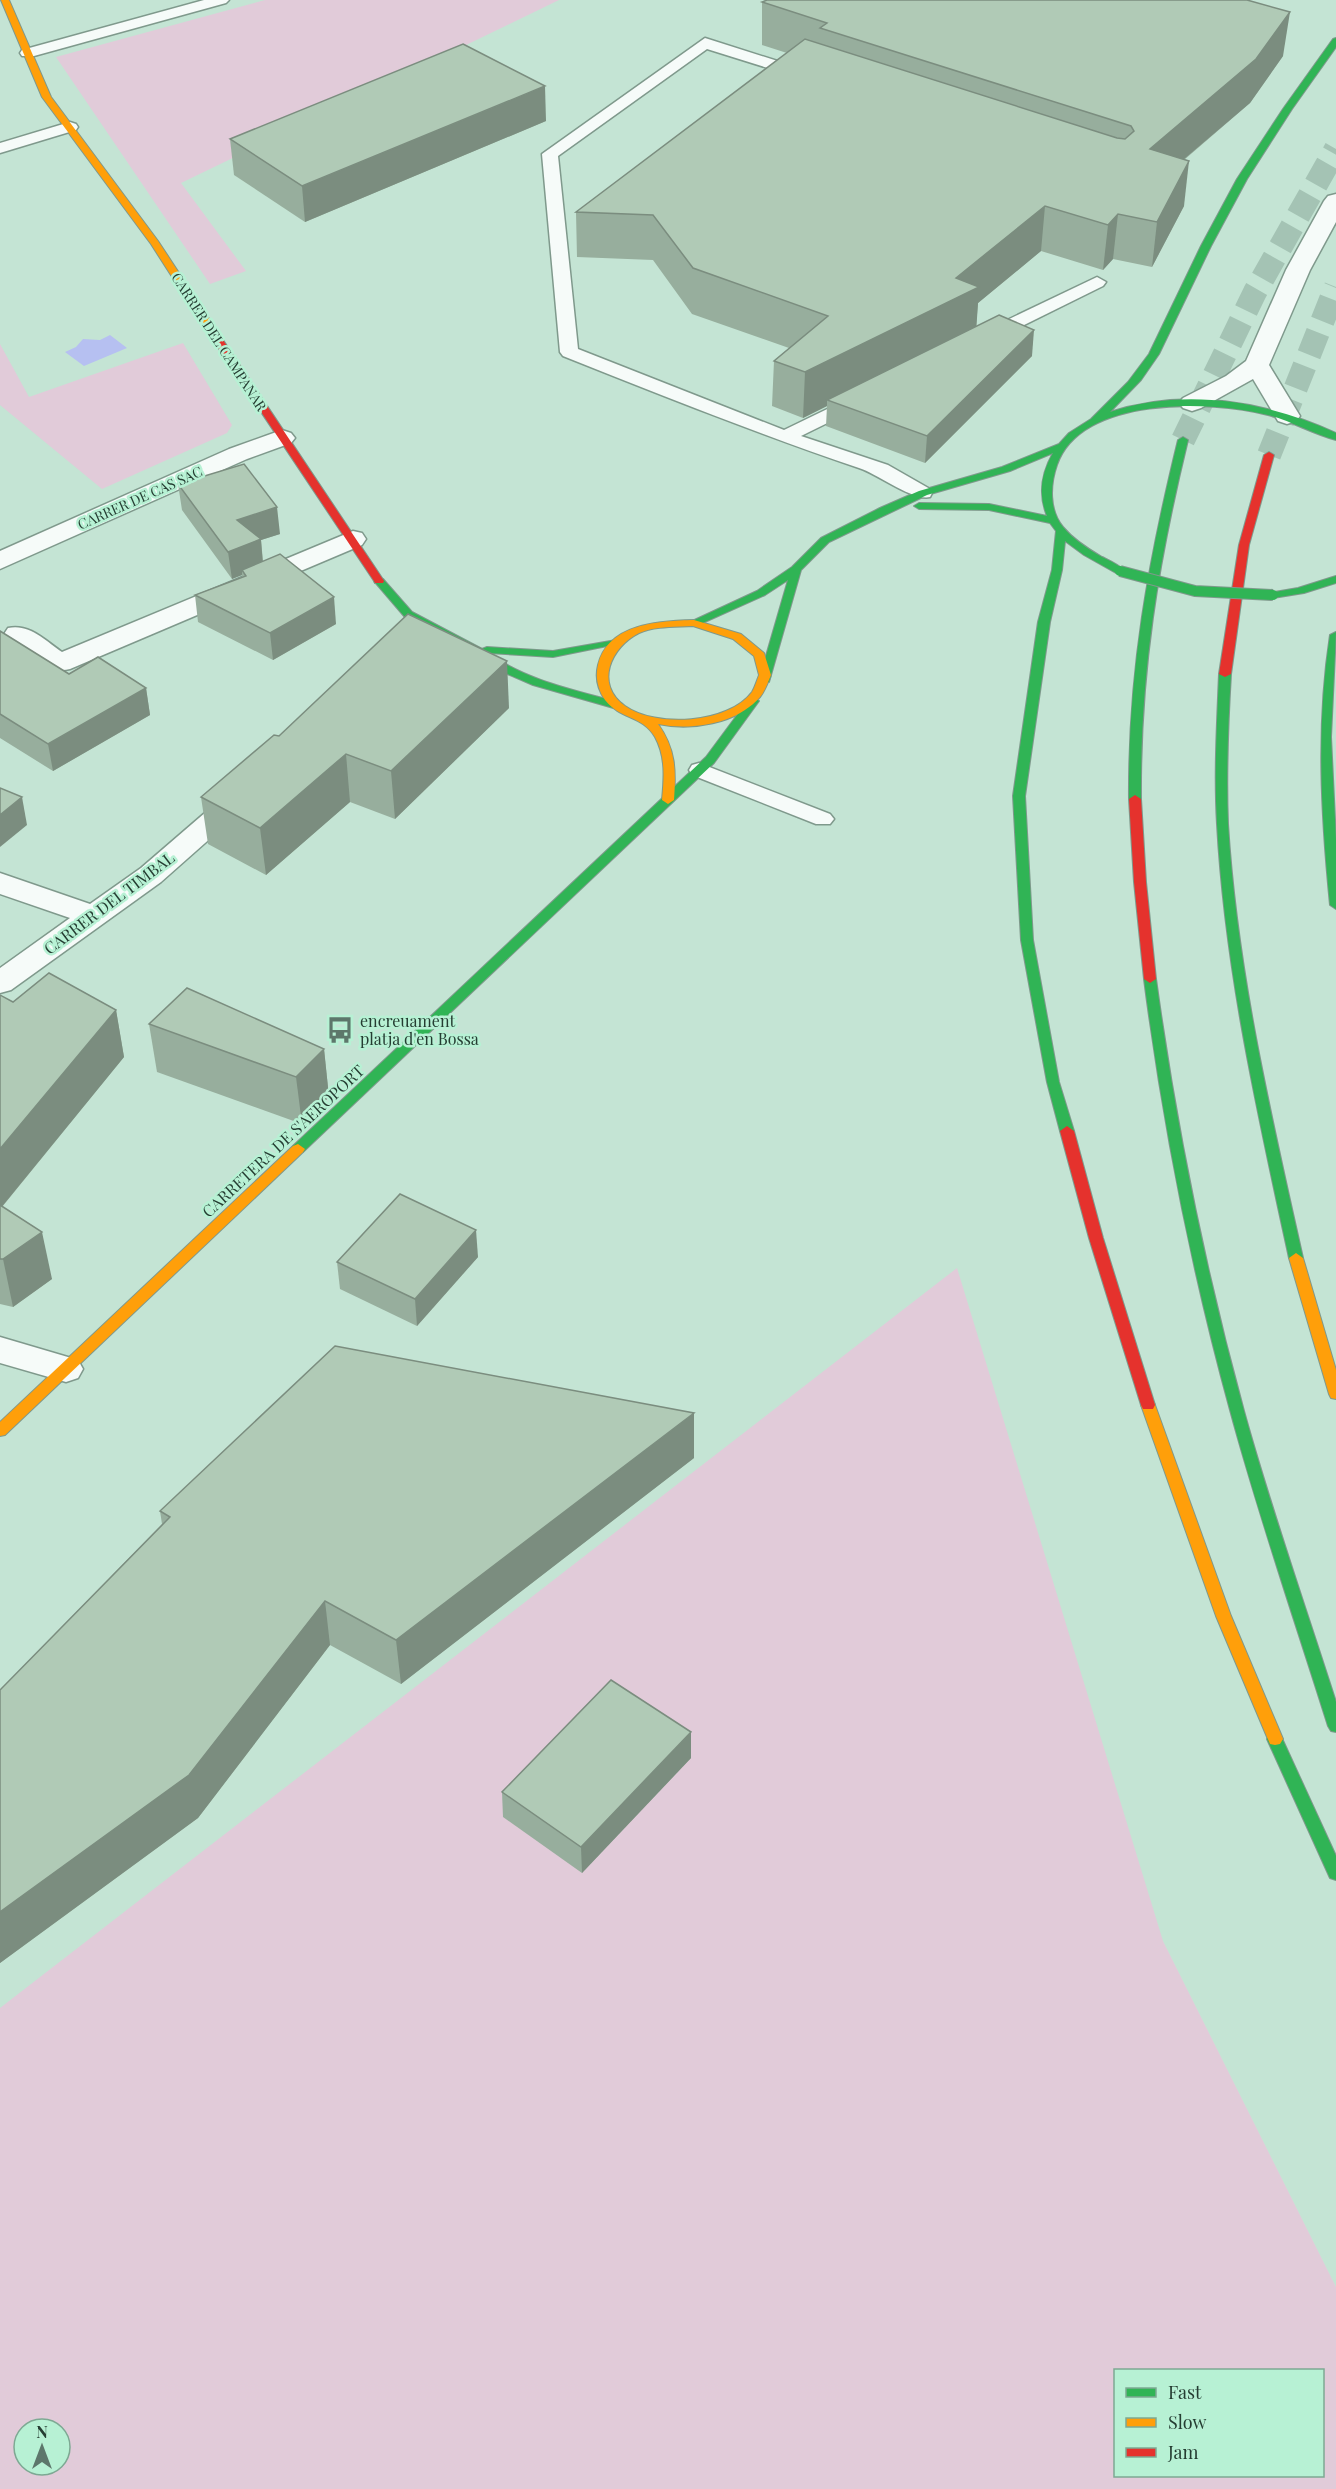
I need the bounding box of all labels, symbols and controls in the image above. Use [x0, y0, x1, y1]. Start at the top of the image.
street label: CARRER DEL CAMPANAR [167, 269, 272, 415]
street label: CARRER DE CAS SAC [74, 462, 205, 534]
street label: CARRER DEL TIMBAL [39, 847, 178, 959]
place label: encreuament platja d'en Bossa [360, 1010, 479, 1049]
bus stop icon: encreuament platja d'en Bossa [325, 1015, 355, 1045]
street label: CARRETERA DE S'AEROPORT [197, 1060, 368, 1221]
legend [1114, 2369, 1324, 2477]
text: Fast [1168, 2380, 1202, 2404]
text: Slow [1168, 2410, 1206, 2434]
north arrow [12, 2417, 72, 2477]
text: N [36, 2421, 48, 2442]
text: Jam [1167, 2440, 1198, 2464]

